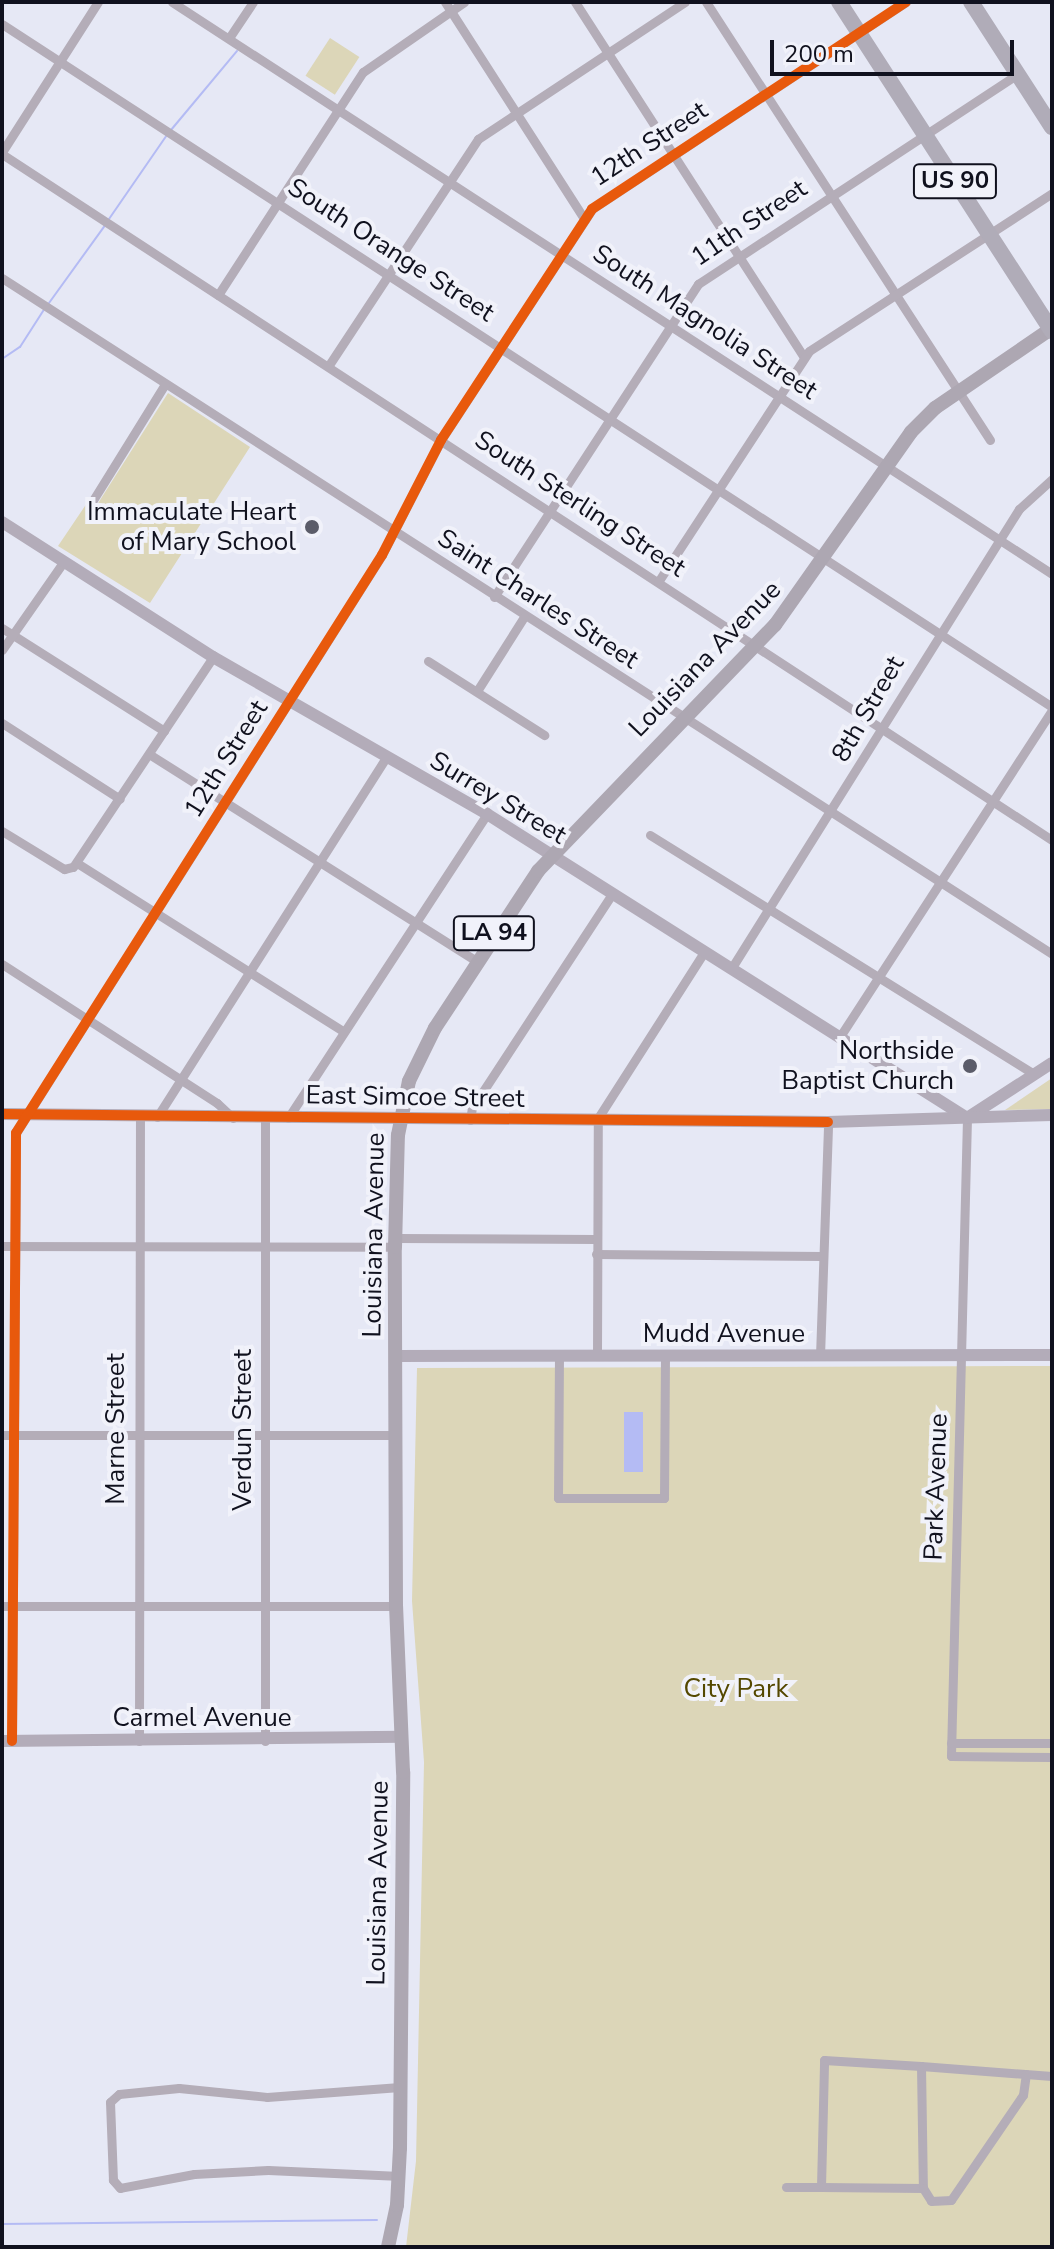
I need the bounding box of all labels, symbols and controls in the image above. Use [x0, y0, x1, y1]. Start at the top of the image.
scale bar [774, 24, 1018, 74]
text: 200 m [784, 38, 854, 70]
street label: 12th Street [585, 95, 713, 193]
road number: US 90 [911, 161, 999, 201]
street label: South Orange Street [282, 172, 500, 328]
street label: 11th Street [685, 173, 813, 273]
street label: South Magnolia Street [587, 238, 823, 406]
street label: South Sterling Street [469, 424, 691, 584]
place label: Immaculate Heart of Mary School [87, 496, 296, 558]
marker: Immaculate Heart of Mary School [303, 518, 321, 536]
street label: Saint Charles Street [432, 522, 644, 676]
street label: Louisiana Avenue [623, 574, 787, 744]
street label: 8th Street [825, 650, 911, 768]
street label: 12th Street [178, 694, 274, 824]
street label: Surrey Street [424, 745, 572, 851]
road number: LA 94 [452, 913, 536, 953]
place label: Northside Baptist Church [782, 1035, 954, 1096]
marker: Northside Baptist Church [961, 1057, 979, 1075]
street label: East Simcoe Street [305, 1079, 525, 1115]
street label: Louisiana Avenue [357, 1132, 391, 1338]
street label: Mudd Avenue [643, 1318, 805, 1350]
street label: Verdun Street [227, 1349, 259, 1511]
street label: Marne Street [100, 1353, 132, 1505]
street label: Park Avenue [918, 1413, 954, 1561]
park label: City Park [684, 1673, 788, 1705]
street label: Carmel Avenue [112, 1702, 292, 1734]
street label: Louisiana Avenue [361, 1780, 395, 1986]

